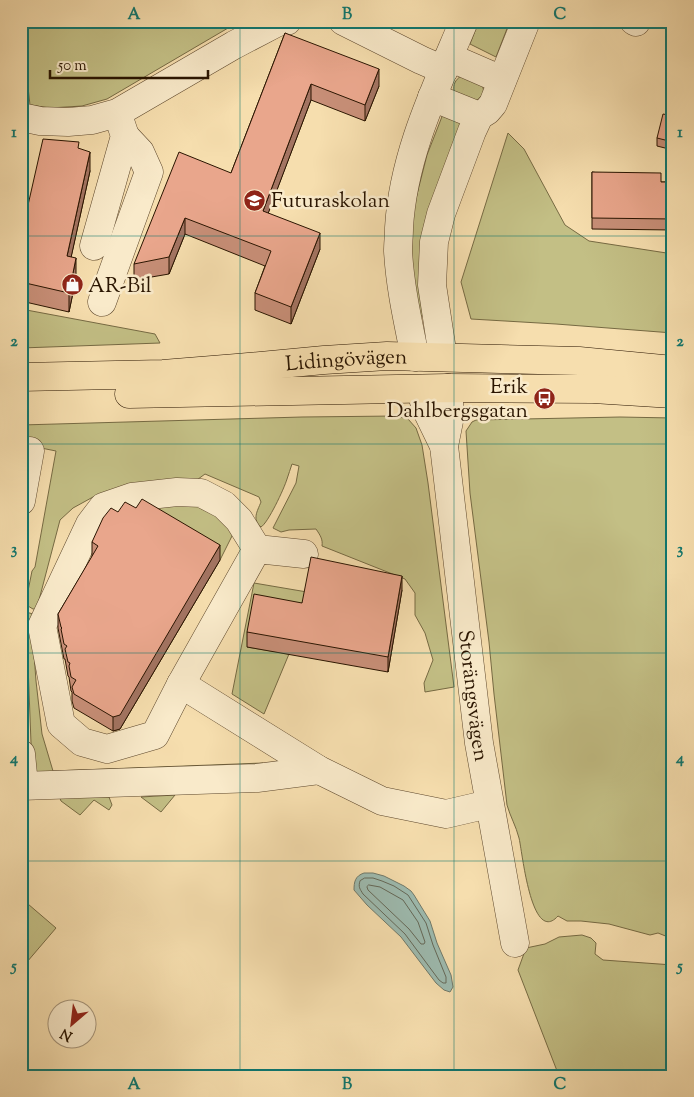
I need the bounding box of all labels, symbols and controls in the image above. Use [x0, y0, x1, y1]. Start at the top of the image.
text: A [128, 4, 141, 27]
text: B [342, 4, 352, 27]
text: C [554, 4, 567, 27]
scale bar [50, 48, 208, 80]
text: 50 m [57, 56, 87, 77]
text: 1 [11, 122, 17, 145]
text: 1 [677, 122, 683, 145]
place label: Futuraskolan [271, 187, 390, 217]
school or university icon: Futuraskolan [243, 188, 267, 212]
place label: AR-Bil [88, 272, 152, 302]
shop icon: AR-Bil [60, 273, 84, 297]
text: 2 [10, 331, 18, 354]
text: 2 [676, 331, 684, 354]
street label: Lidingövägen [284, 343, 408, 380]
place label: Erik Dahlbergsgatan [387, 373, 529, 427]
bus stop icon: Erik Dahlbergsgatan [532, 386, 556, 410]
text: 3 [11, 539, 18, 562]
text: 3 [677, 539, 684, 562]
street label: Storängsvägen [449, 628, 495, 764]
text: 4 [9, 748, 18, 771]
text: 4 [675, 748, 684, 771]
text: 5 [9, 956, 17, 979]
text: 5 [675, 956, 683, 979]
north arrow [48, 1000, 98, 1050]
text: N [57, 1022, 76, 1045]
text: A [128, 1074, 141, 1097]
text: B [342, 1074, 352, 1097]
text: C [554, 1074, 567, 1097]

